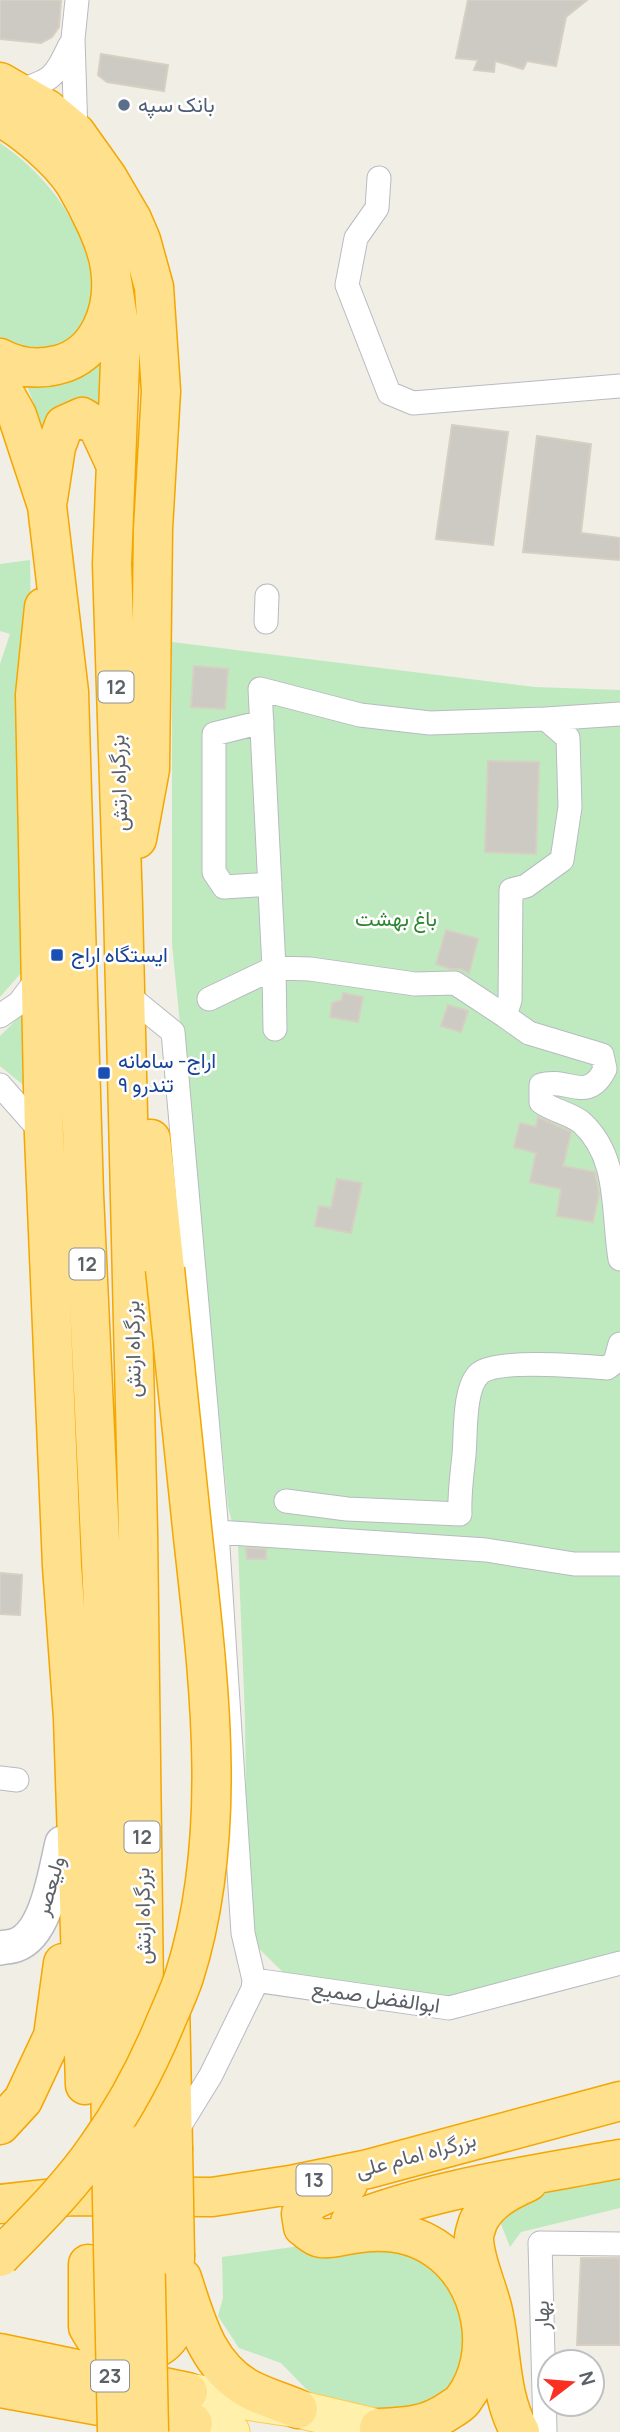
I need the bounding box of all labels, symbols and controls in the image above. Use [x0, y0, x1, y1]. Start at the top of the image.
place label: بانک سپه [138, 90, 215, 119]
marker: بانک سپه [116, 97, 132, 113]
road number: 12 [99, 672, 134, 702]
street label: بزرگراه ارتش [102, 734, 134, 832]
park label: باغ بهشت [355, 904, 437, 933]
place label: ایستگاه اراج [71, 940, 168, 969]
marker: ایستگاه اراج [49, 947, 65, 963]
place label: اراج- سامانه ۹ تندرو [118, 1046, 216, 1098]
marker: اراج- سامانه ۹ تندرو [96, 1065, 112, 1081]
road number: 12 [70, 1248, 104, 1280]
street label: بزرگراه ارتش [117, 1300, 147, 1398]
road number: 12 [124, 1822, 160, 1853]
street label: ولیعصر [27, 1852, 71, 1920]
street label: بزرگراه ارتش [127, 1867, 157, 1965]
street label: ابوالفضل صمیع [310, 1973, 442, 2020]
street label: بزرگراه امام علی [352, 2125, 479, 2185]
road number: 13 [296, 2164, 332, 2196]
street label: بهار [527, 2300, 555, 2331]
north arrow [536, 2348, 606, 2418]
road number: 23 [91, 2360, 129, 2392]
text: N [573, 2368, 602, 2388]

